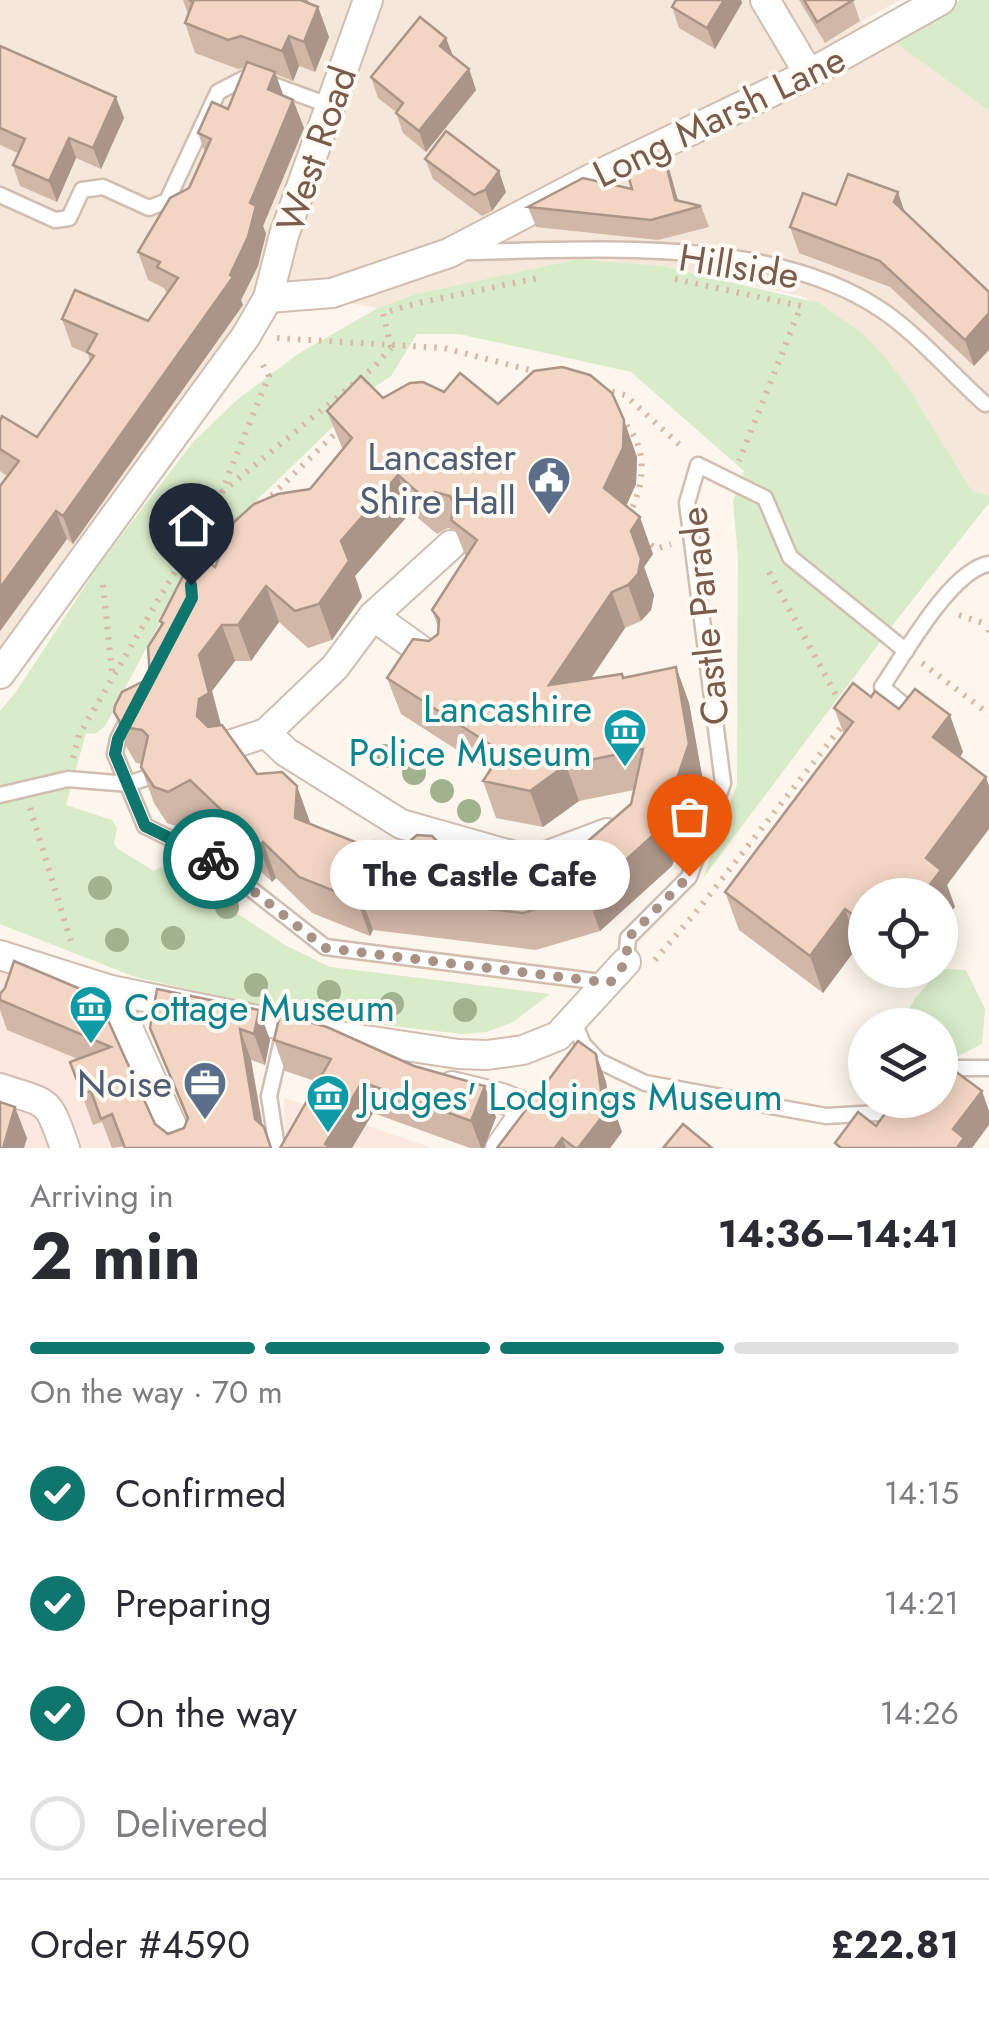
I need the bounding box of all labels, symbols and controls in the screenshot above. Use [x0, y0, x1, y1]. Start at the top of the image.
street label: Long Marsh Lane [584, 31, 854, 201]
street label: West Road [262, 59, 370, 239]
street label: Hillside [675, 229, 803, 303]
place label: Lancaster Shire Hall [359, 429, 516, 528]
public building icon: Lancaster Shire Hall [526, 455, 572, 516]
pin [149, 483, 234, 586]
icon: home [164, 498, 219, 553]
street label: Castle Parade [665, 504, 743, 728]
place label: Lancashire Police Museum [349, 681, 592, 780]
museum icon: Lancashire Police Museum [602, 707, 648, 768]
pin [647, 774, 732, 877]
icon: bag [662, 789, 717, 844]
courier [163, 809, 263, 909]
icon: bike [186, 832, 241, 887]
callout: The Castle Cafe [329, 841, 629, 911]
text: The Castle Cafe [363, 852, 597, 898]
map controls [848, 878, 958, 1118]
button: locate [848, 878, 958, 988]
place label: Cottage Museum [124, 980, 395, 1035]
museum icon: Cottage Museum [68, 984, 114, 1045]
button: layers [848, 1008, 958, 1118]
place label: Noise [77, 1056, 172, 1111]
office icon: Noise [182, 1060, 228, 1121]
place label: Judges' Lodgings Museum [355, 1069, 783, 1124]
museum icon: Judges' Lodgings Museum [305, 1073, 351, 1134]
text: Arriving in [30, 1173, 174, 1219]
text: 14:36–14:41 [718, 1206, 959, 1261]
text: 2 min [30, 1209, 201, 1303]
text: On the way · 70 m [30, 1369, 283, 1415]
icon: check [30, 1466, 85, 1521]
text: Confirmed [115, 1466, 286, 1521]
text: 14:15 [884, 1470, 959, 1516]
icon: check [30, 1576, 85, 1631]
text: Preparing [115, 1576, 272, 1631]
text: 14:21 [884, 1580, 959, 1626]
icon: check [30, 1686, 85, 1741]
text: On the way [115, 1686, 297, 1741]
text: 14:26 [880, 1690, 959, 1736]
text: Delivered [115, 1796, 268, 1851]
text: Order #4590 [30, 1917, 250, 1972]
text: £22.81 [831, 1917, 959, 1972]

